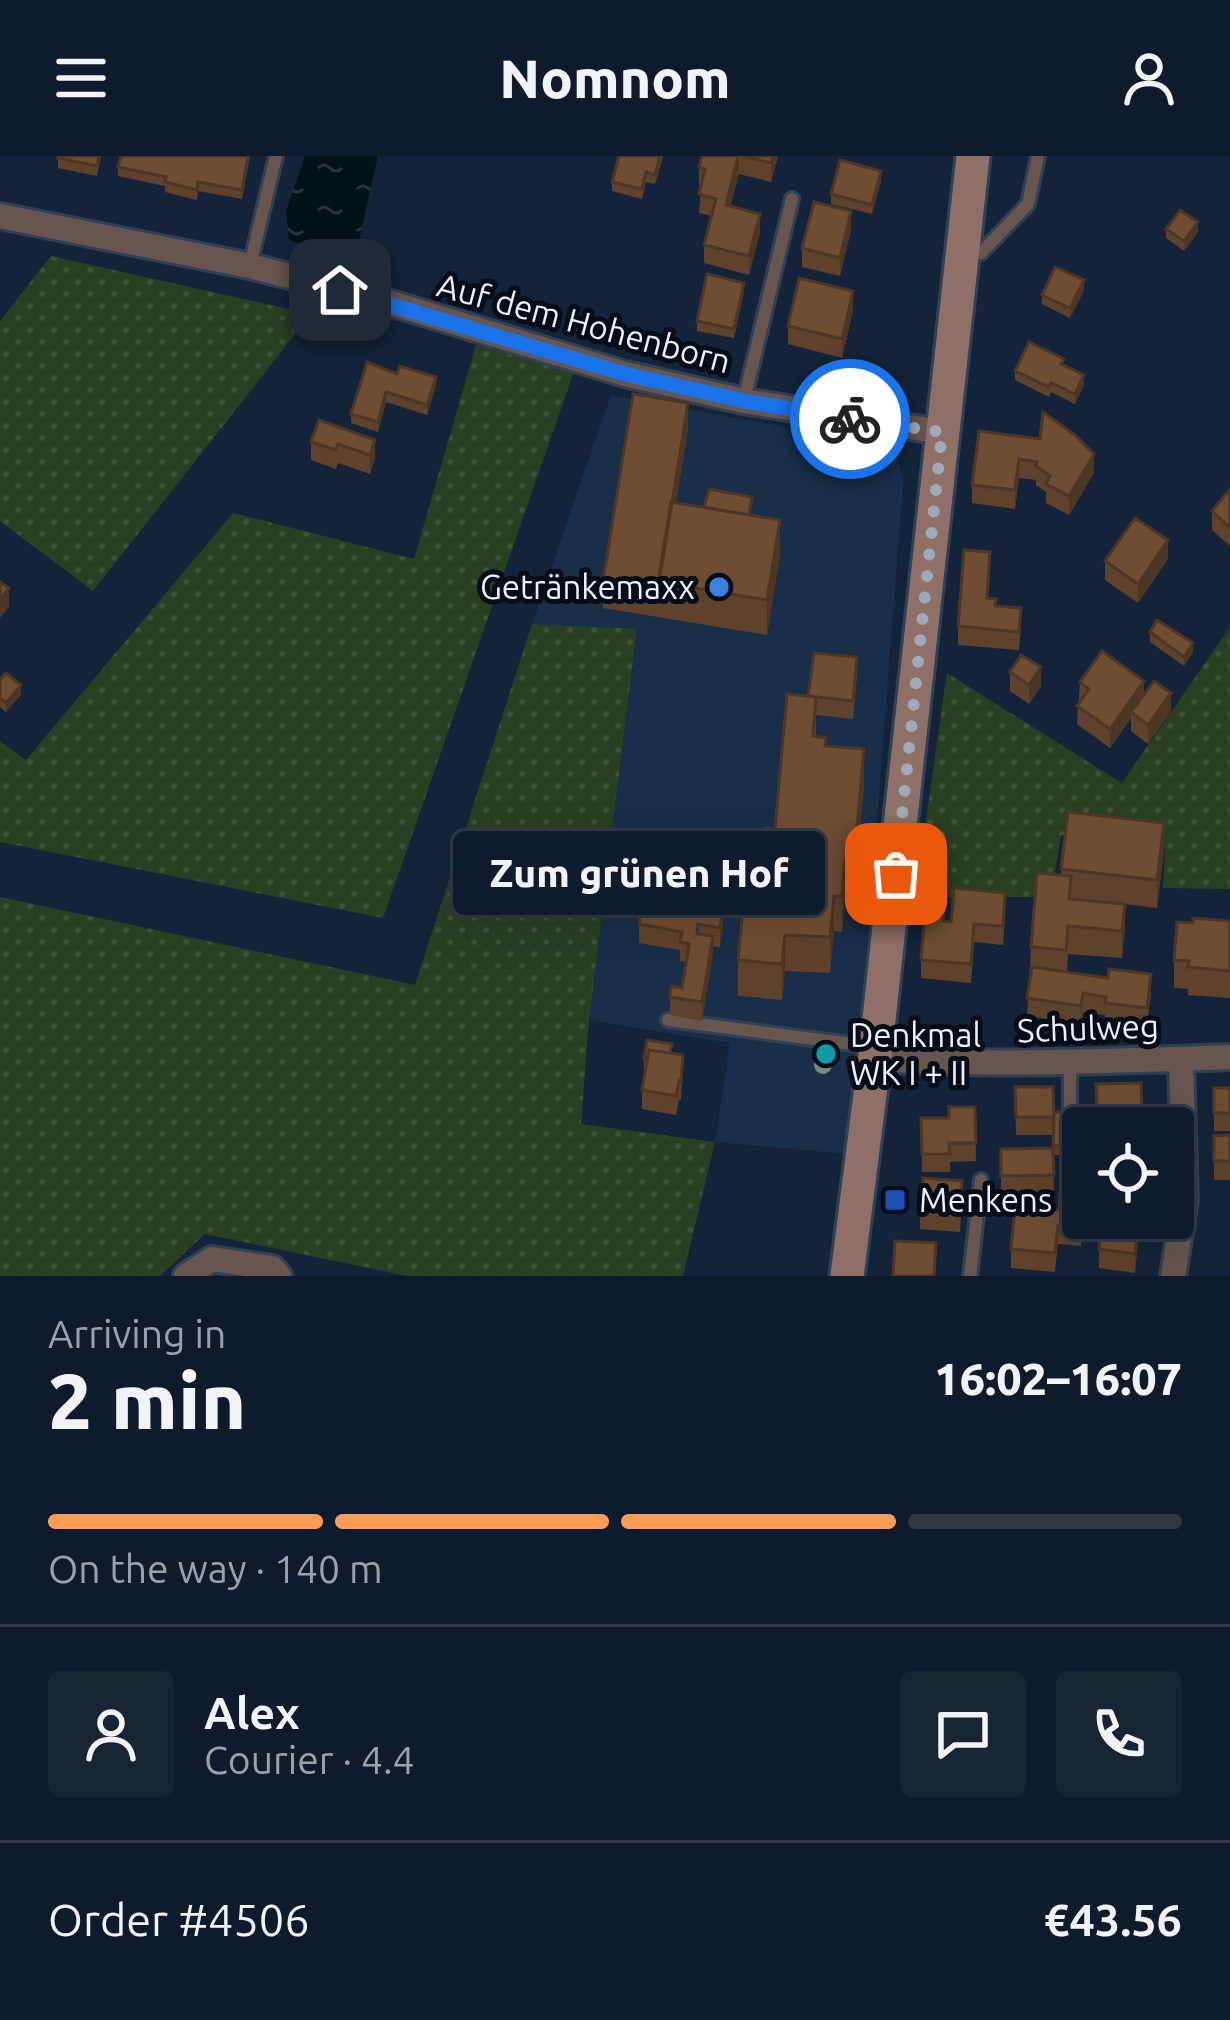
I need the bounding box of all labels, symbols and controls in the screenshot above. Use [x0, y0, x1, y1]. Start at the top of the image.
icon: menu [48, 45, 114, 111]
icon: person [1116, 45, 1182, 111]
text: Nomnom [499, 48, 731, 108]
pin [289, 239, 391, 341]
icon: home [307, 257, 373, 323]
street label: Auf dem Hohenborn [433, 266, 735, 379]
courier [790, 359, 910, 479]
icon: bike [817, 386, 883, 452]
place label: Getränkemaxx [480, 568, 695, 605]
marker: Getränkemaxx [706, 574, 732, 600]
pin [845, 823, 947, 925]
callout: Zum grünen Hof [452, 832, 824, 916]
icon: bag [863, 841, 929, 907]
text: Zum grünen Hof [489, 851, 789, 894]
street label: Schulweg [1017, 1007, 1159, 1048]
place label: Denkmal WK I + II [850, 1016, 981, 1091]
marker: Denkmal WK I + II [813, 1041, 839, 1067]
map controls [1062, 1107, 1194, 1239]
button: locate [1062, 1107, 1194, 1239]
place label: Menkens [919, 1181, 1052, 1218]
marker: Menkens [882, 1187, 908, 1213]
text: Arriving in [48, 1312, 226, 1355]
text: 16:02–16:07 [934, 1353, 1182, 1404]
text: 2 min [48, 1356, 246, 1444]
text: On the way · 140 m [48, 1547, 383, 1590]
button: person [48, 1671, 174, 1797]
button: chat [900, 1671, 1026, 1797]
button: phone [1056, 1671, 1182, 1797]
text: Alex [204, 1687, 300, 1738]
text: Courier · 4.4 [204, 1738, 415, 1781]
text: Order #4506 [48, 1894, 310, 1945]
text: €43.56 [1044, 1894, 1182, 1945]

